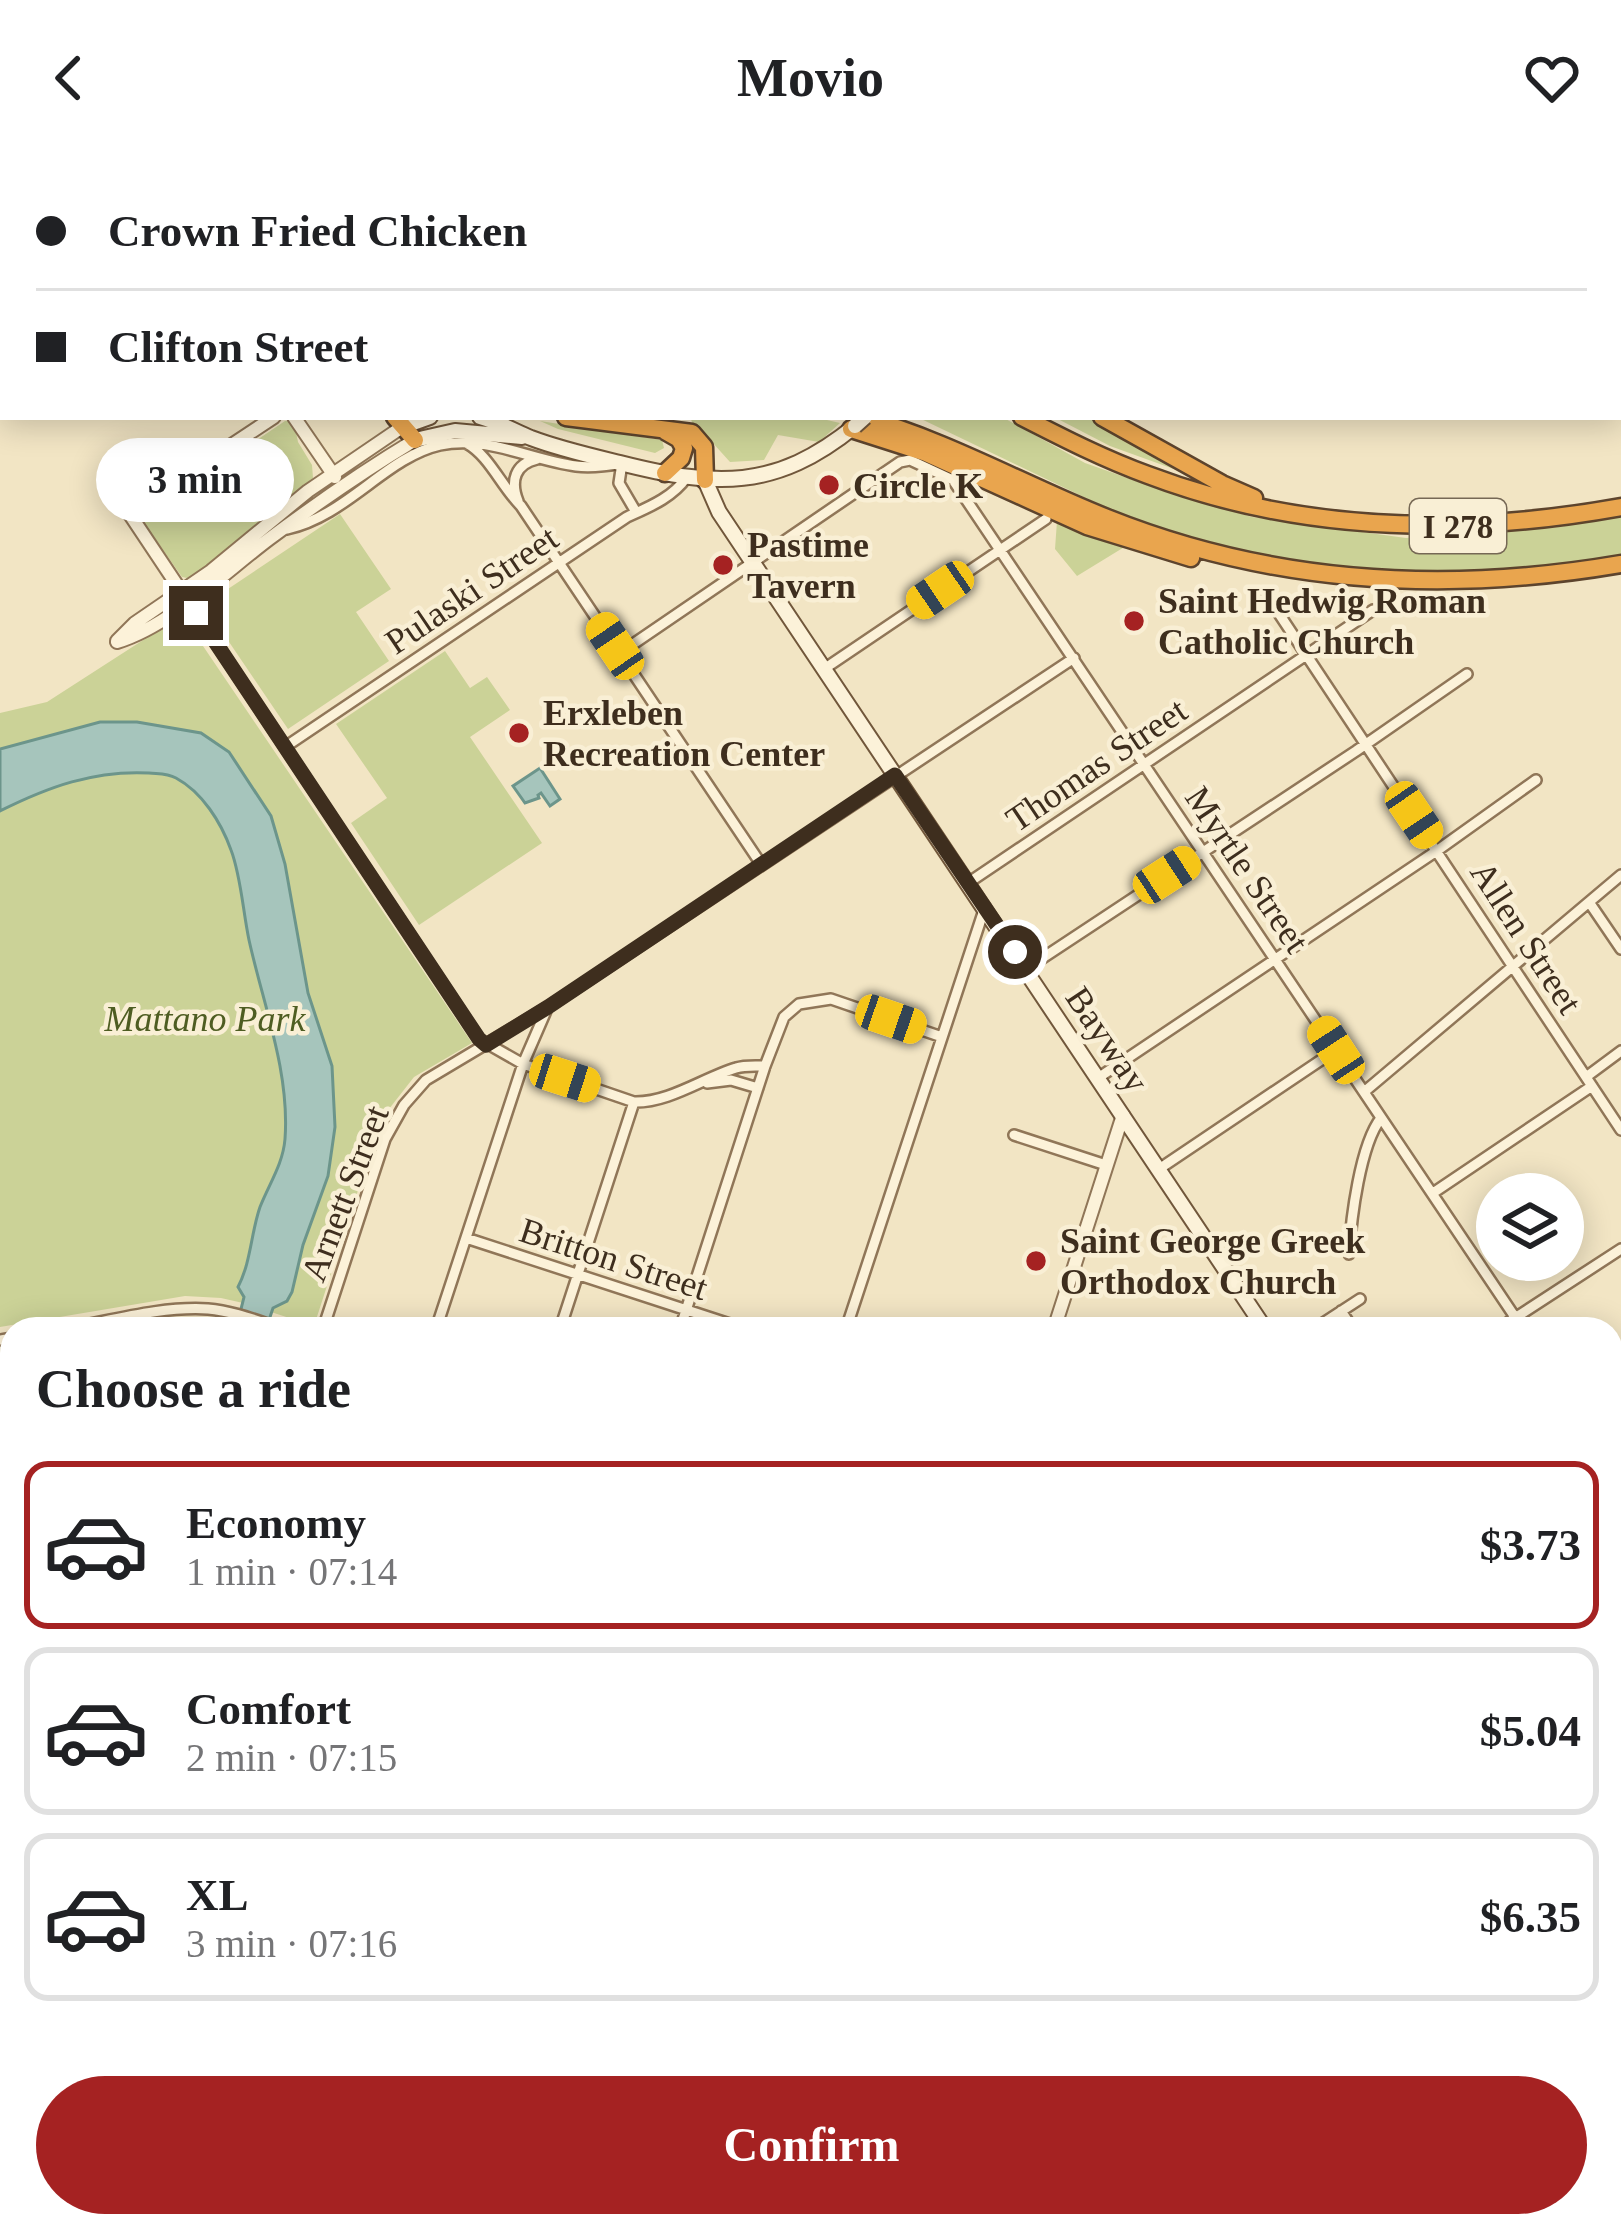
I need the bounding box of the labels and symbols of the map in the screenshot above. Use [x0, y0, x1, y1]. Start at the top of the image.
callout: 3 min [97, 439, 295, 523]
place label: Circle K [853, 466, 983, 506]
marker: Circle K [816, 472, 842, 498]
road number: I 278 [1410, 499, 1506, 553]
street label: Pulaski Street [378, 518, 565, 662]
place label: Pastime Tavern [747, 525, 869, 606]
marker: Pastime Tavern [710, 552, 736, 578]
car [900, 555, 980, 625]
place label: Saint Hedwig Roman Catholic Church [1158, 581, 1486, 662]
route end [169, 586, 223, 640]
car [580, 606, 650, 686]
marker: Saint Hedwig Roman Catholic Church [1121, 608, 1147, 634]
street label: Thomas Street [999, 690, 1194, 840]
place label: Erxleben Recreation Center [543, 693, 825, 774]
marker: Erxleben Recreation Center [506, 720, 532, 746]
car [1379, 775, 1449, 855]
street label: Myrtle Street [1177, 779, 1317, 960]
car [1127, 840, 1207, 910]
street label: Allen Street [1462, 854, 1590, 1021]
route start [988, 925, 1042, 979]
street label: Bayway [1058, 979, 1157, 1100]
car [851, 990, 931, 1048]
park label: Mattano Park [104, 999, 307, 1039]
car [1301, 1010, 1371, 1090]
car [525, 1050, 605, 1106]
street label: Arnett Street [293, 1100, 397, 1287]
street label: Britton Street [515, 1210, 713, 1308]
place label: Saint George Greek Orthodox Church [1060, 1221, 1365, 1302]
marker: Saint George Greek Orthodox Church [1023, 1248, 1049, 1274]

